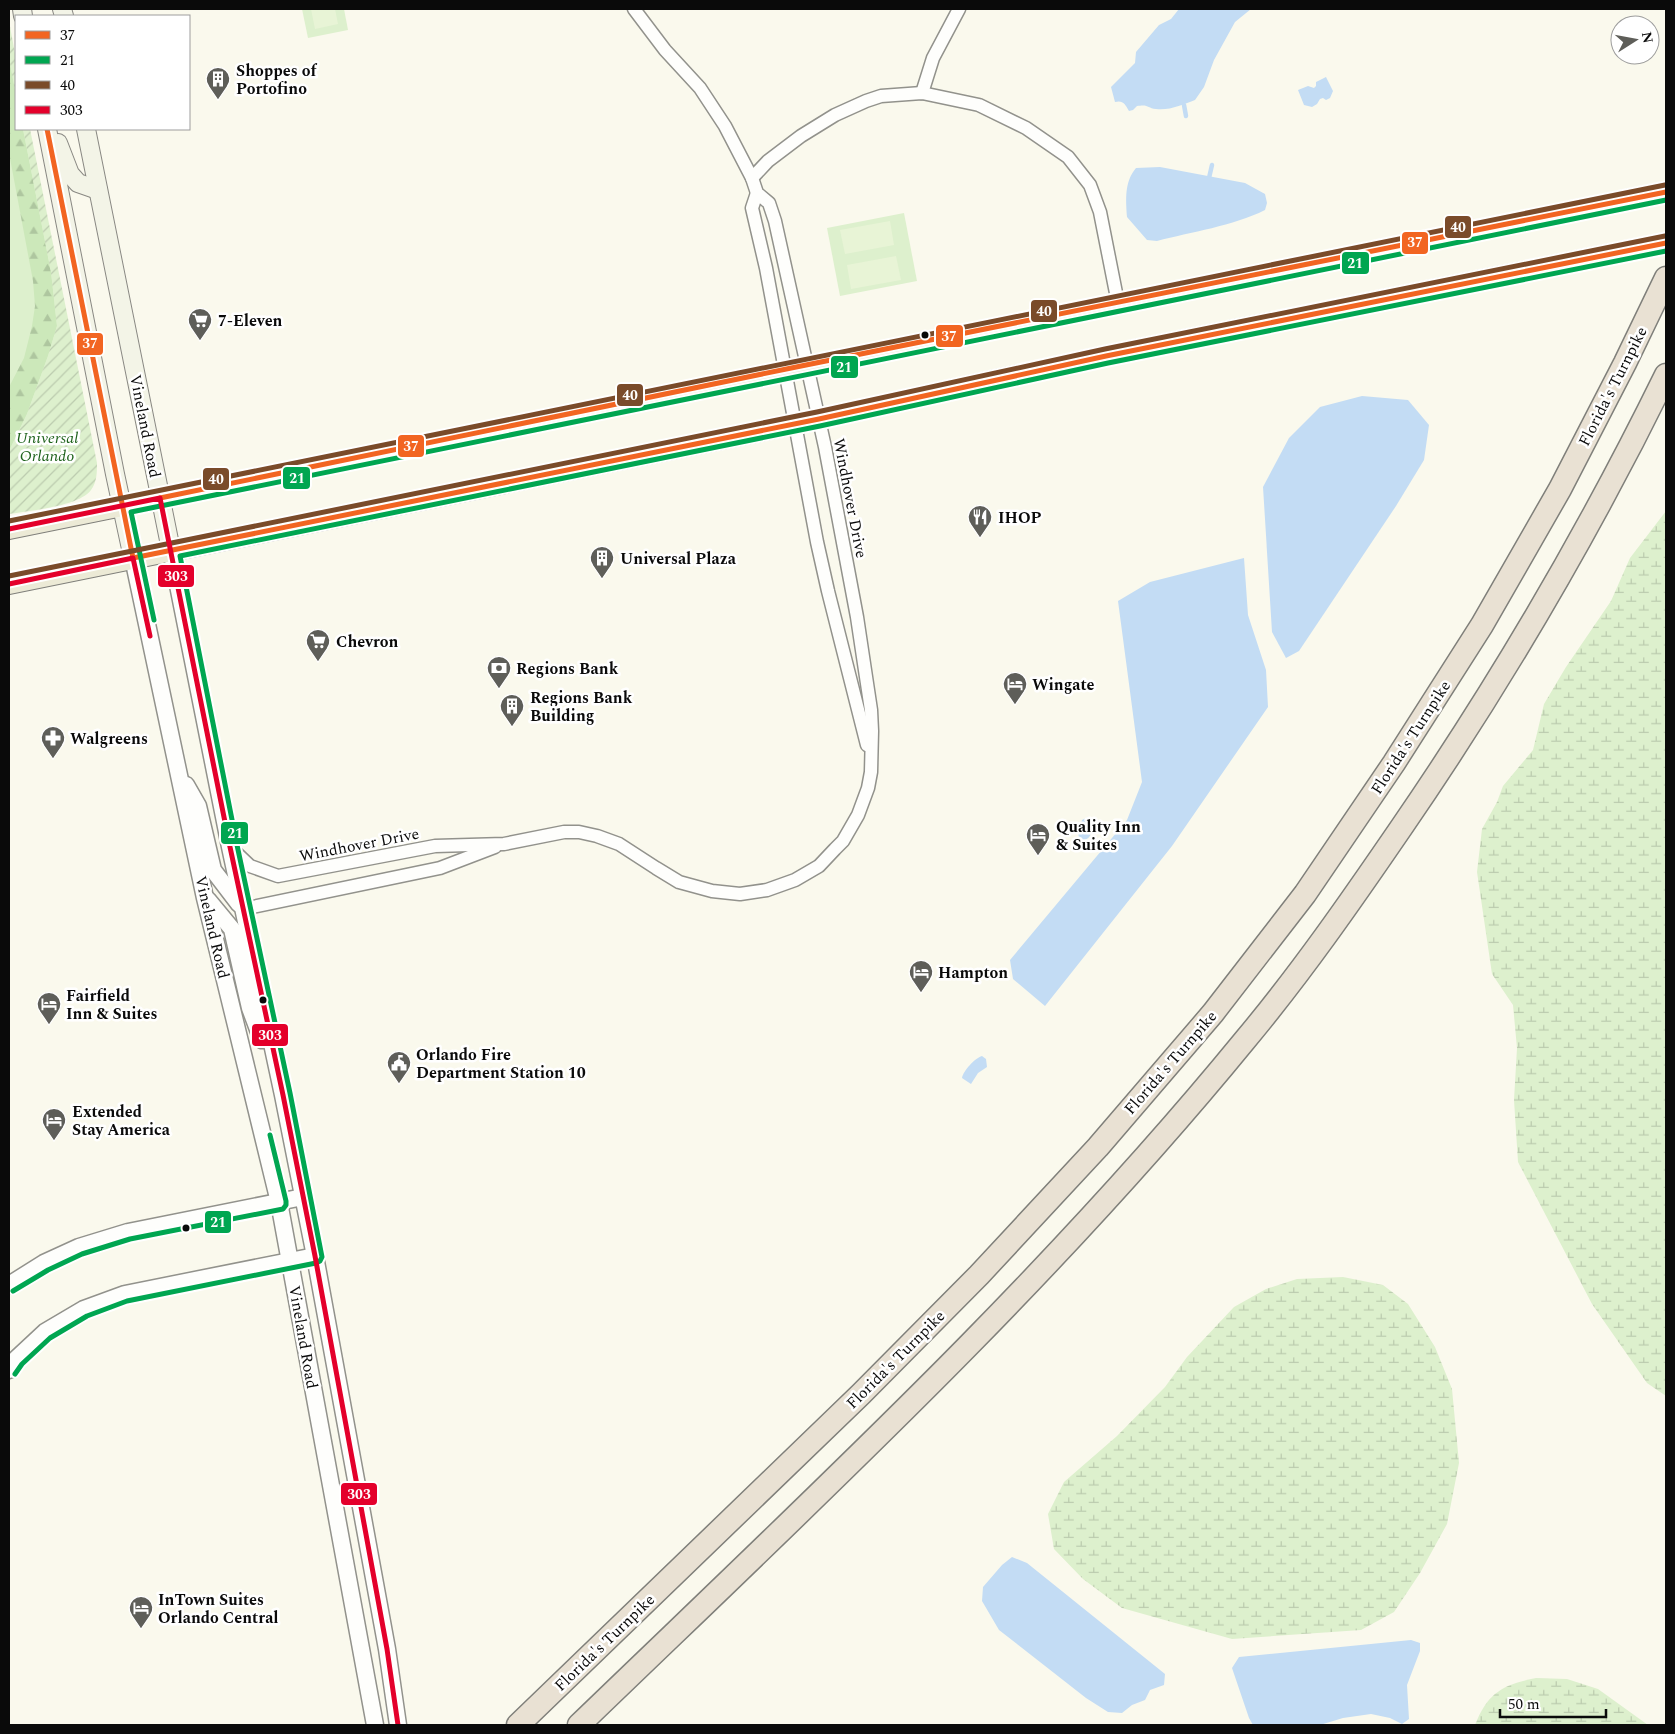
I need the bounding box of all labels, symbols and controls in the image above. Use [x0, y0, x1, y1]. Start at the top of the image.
legend [15, 15, 190, 130]
north arrow [1610, 15, 1660, 65]
text: 37 [60, 24, 75, 47]
text: N [1636, 30, 1659, 45]
text: 21 [60, 49, 75, 72]
place label: Shoppes of Portofino [236, 59, 317, 101]
building icon: Shoppes of Portofino [205, 66, 231, 100]
text: 40 [60, 74, 75, 97]
text: 303 [60, 99, 83, 122]
line badge: 40 [1444, 215, 1472, 239]
text: 40 [1450, 217, 1466, 238]
line badge: 37 [1401, 231, 1429, 255]
text: 37 [1407, 232, 1423, 253]
line badge: 21 [1341, 251, 1370, 275]
text: 21 [1347, 253, 1363, 274]
line badge: 40 [1030, 299, 1058, 323]
text: 40 [1036, 301, 1052, 322]
supermarket icon: 7-Eleven [187, 307, 213, 341]
place label: 7-Eleven [218, 309, 283, 333]
street label: Florida's Turnpike [1572, 322, 1653, 451]
line badge: 37 [935, 324, 964, 348]
text: 37 [941, 326, 957, 347]
unlabelled marker [920, 330, 930, 340]
line badge: 37 [76, 332, 104, 356]
text: 37 [82, 333, 98, 354]
line badge: 21 [830, 355, 859, 379]
text: 21 [836, 357, 852, 378]
street label: Vineland Road [123, 372, 167, 480]
line badge: 40 [616, 383, 644, 407]
text: 40 [622, 385, 638, 406]
park label: Universal Orlando [16, 426, 78, 468]
line badge: 37 [397, 434, 425, 458]
text: 37 [403, 436, 419, 457]
street label: Windhover Drive [827, 436, 873, 560]
line badge: 21 [282, 466, 311, 490]
line badge: 40 [202, 467, 230, 491]
text: 21 [289, 468, 305, 489]
text: 40 [208, 469, 224, 490]
restaurant icon: IHOP [967, 504, 993, 538]
place label: IHOP [998, 506, 1042, 530]
building icon: Universal Plaza [589, 545, 615, 579]
place label: Universal Plaza [620, 547, 737, 571]
line badge: 303 [157, 564, 195, 588]
text: 303 [164, 566, 188, 587]
supermarket icon: Chevron [305, 628, 331, 662]
place label: Chevron [336, 630, 399, 654]
bank icon: Regions Bank [486, 655, 512, 689]
place label: Regions Bank [516, 657, 619, 681]
hotel icon: Wingate [1002, 671, 1028, 705]
place label: Wingate [1032, 673, 1095, 697]
street label: Florida's Turnpike [1365, 676, 1457, 799]
place label: Regions Bank Building [530, 686, 633, 728]
building icon: Regions Bank Building [499, 693, 525, 727]
pharmacy icon: Walgreens [40, 725, 66, 759]
place label: Walgreens [70, 727, 148, 751]
place label: Quality Inn & Suites [1056, 815, 1141, 857]
line badge: 21 [220, 821, 249, 845]
street label: Windhover Drive [297, 822, 421, 868]
hotel icon: Quality Inn & Suites [1025, 822, 1051, 856]
text: 21 [227, 823, 243, 844]
street label: Vineland Road [189, 873, 236, 981]
hotel icon: Hampton [908, 959, 934, 993]
place label: Hampton [938, 961, 1008, 985]
place label: Fairfield Inn & Suites [66, 984, 158, 1026]
hotel icon: Fairfield Inn & Suites [36, 991, 62, 1025]
unlabelled marker [258, 995, 268, 1005]
street label: Florida's Turnpike [1119, 1005, 1223, 1120]
line badge: 303 [251, 1023, 289, 1047]
text: 303 [258, 1025, 282, 1046]
place label: Orlando Fire Department Station 10 [416, 1043, 586, 1085]
public building icon: Orlando Fire Department Station 10 [386, 1050, 412, 1084]
place label: Extended Stay America [72, 1100, 171, 1142]
hotel icon: Extended Stay America [41, 1107, 67, 1141]
line badge: 21 [204, 1210, 232, 1234]
text: 21 [210, 1212, 226, 1233]
unlabelled marker [181, 1223, 191, 1233]
street label: Vineland Road [282, 1284, 324, 1391]
street label: Florida's Turnpike [841, 1305, 951, 1415]
line badge: 303 [340, 1482, 378, 1506]
text: 303 [347, 1484, 371, 1505]
place label: InTown Suites Orlando Central [158, 1588, 279, 1630]
street label: Florida's Turnpike [549, 1588, 660, 1697]
hotel icon: InTown Suites Orlando Central [128, 1595, 154, 1629]
scale bar [1500, 1686, 1606, 1718]
text: 50 m [1508, 1693, 1540, 1716]

